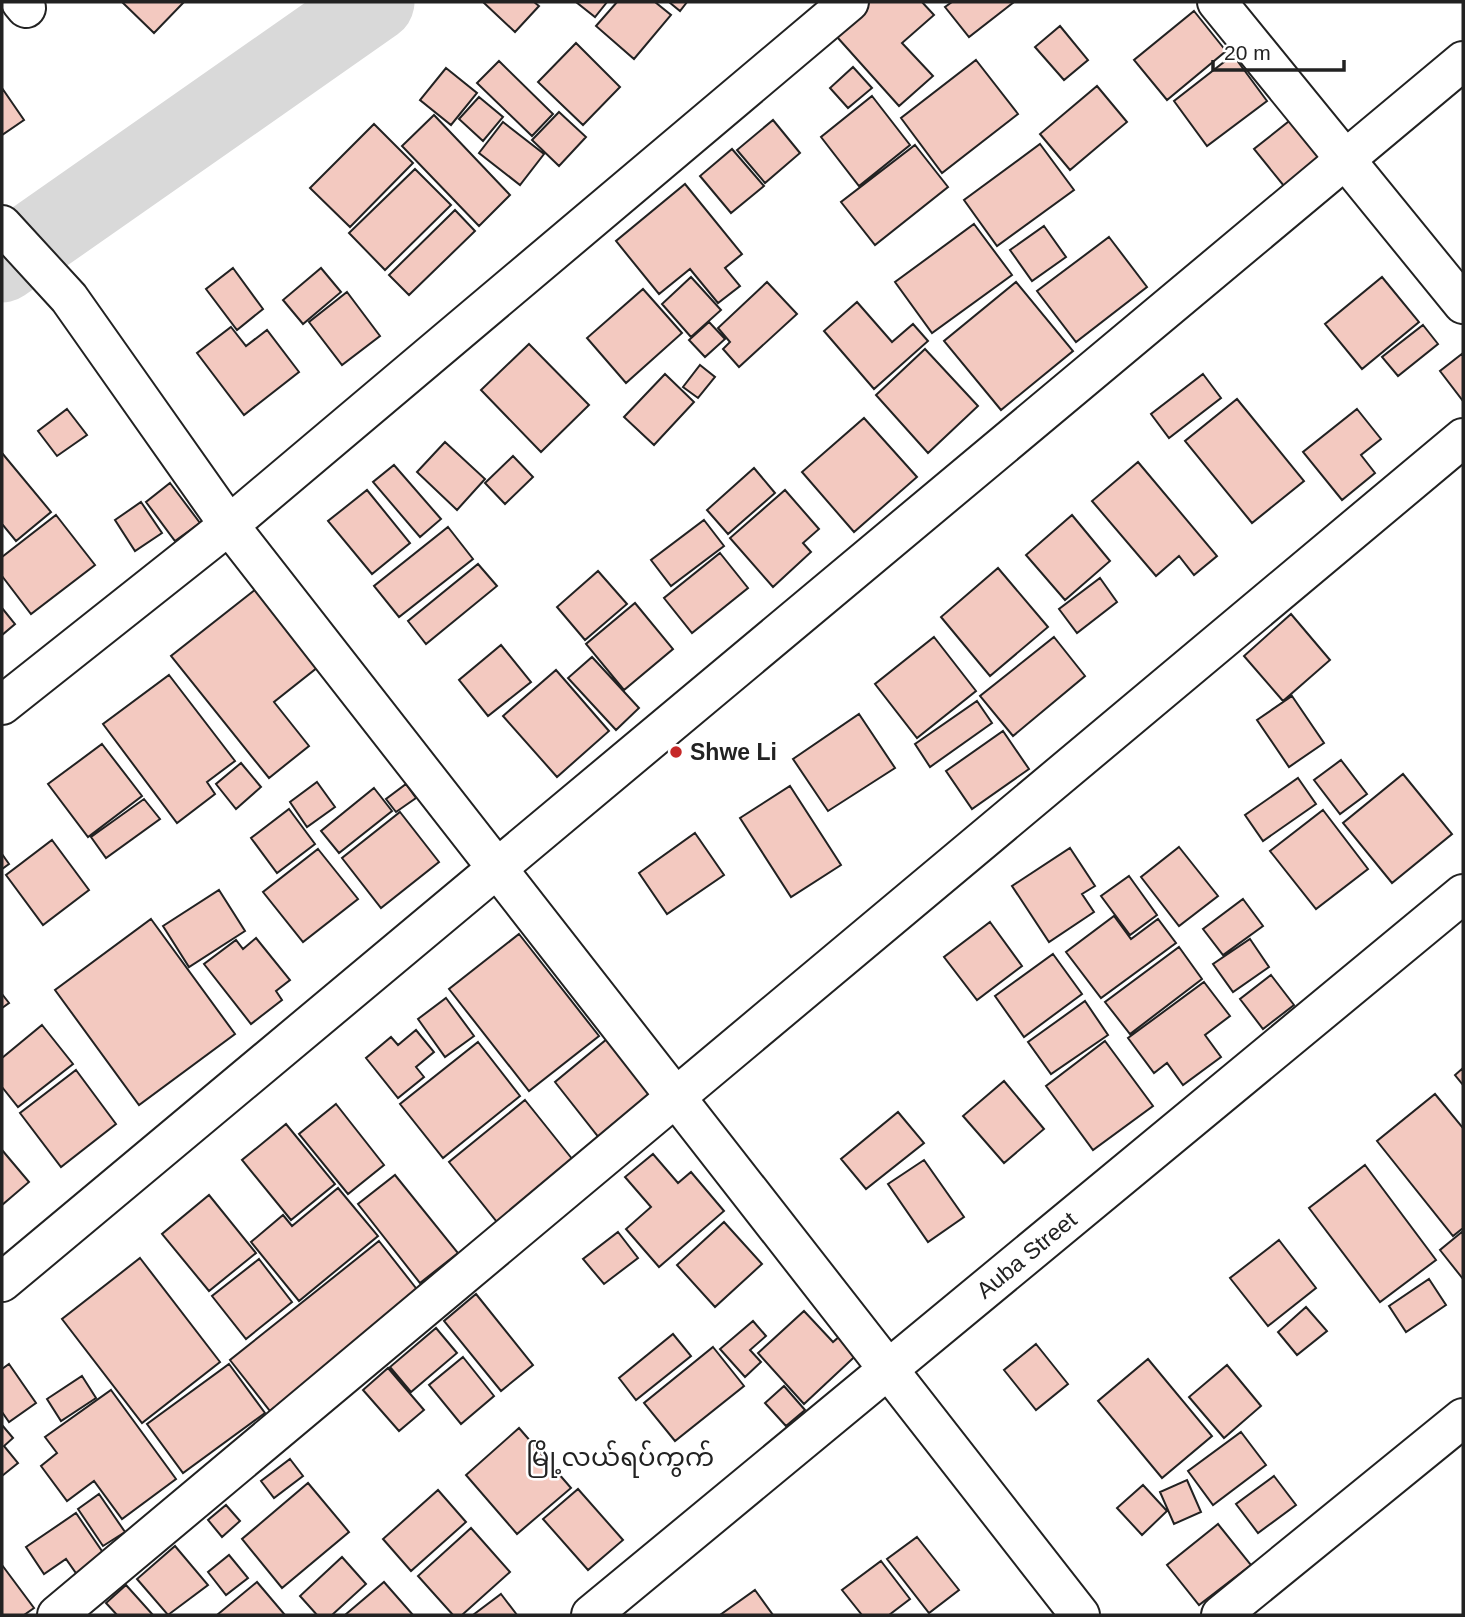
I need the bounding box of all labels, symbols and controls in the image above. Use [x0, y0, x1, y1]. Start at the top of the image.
scale bar [1213, 28, 1344, 72]
text: 20 m [1224, 41, 1271, 64]
place label: Shwe Li [690, 739, 777, 765]
marker: Shwe Li [668, 744, 684, 760]
street label: Auba Street [971, 1206, 1082, 1304]
district label: မြို့လယ်ရပ်ကွက် [526, 1440, 714, 1478]

